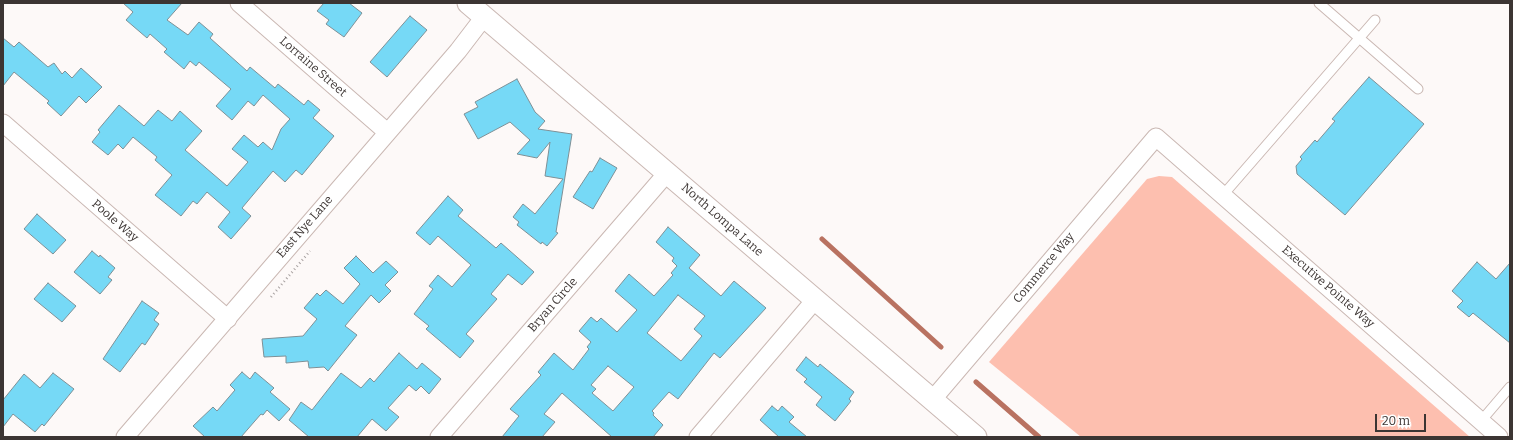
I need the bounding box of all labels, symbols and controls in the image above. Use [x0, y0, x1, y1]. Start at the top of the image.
street label: Lorraine Street [277, 34, 349, 100]
street label: North Lompa Lane [678, 181, 766, 259]
street label: East Nye Lane [274, 193, 336, 261]
street label: Poole Way [89, 197, 141, 245]
street label: Commerce Way [1010, 230, 1078, 306]
street label: Executive Pointe Way [1279, 243, 1377, 331]
street label: Bryan Circle [525, 275, 581, 335]
scale bar [1377, 406, 1428, 432]
text: 20 m [1382, 414, 1410, 428]

